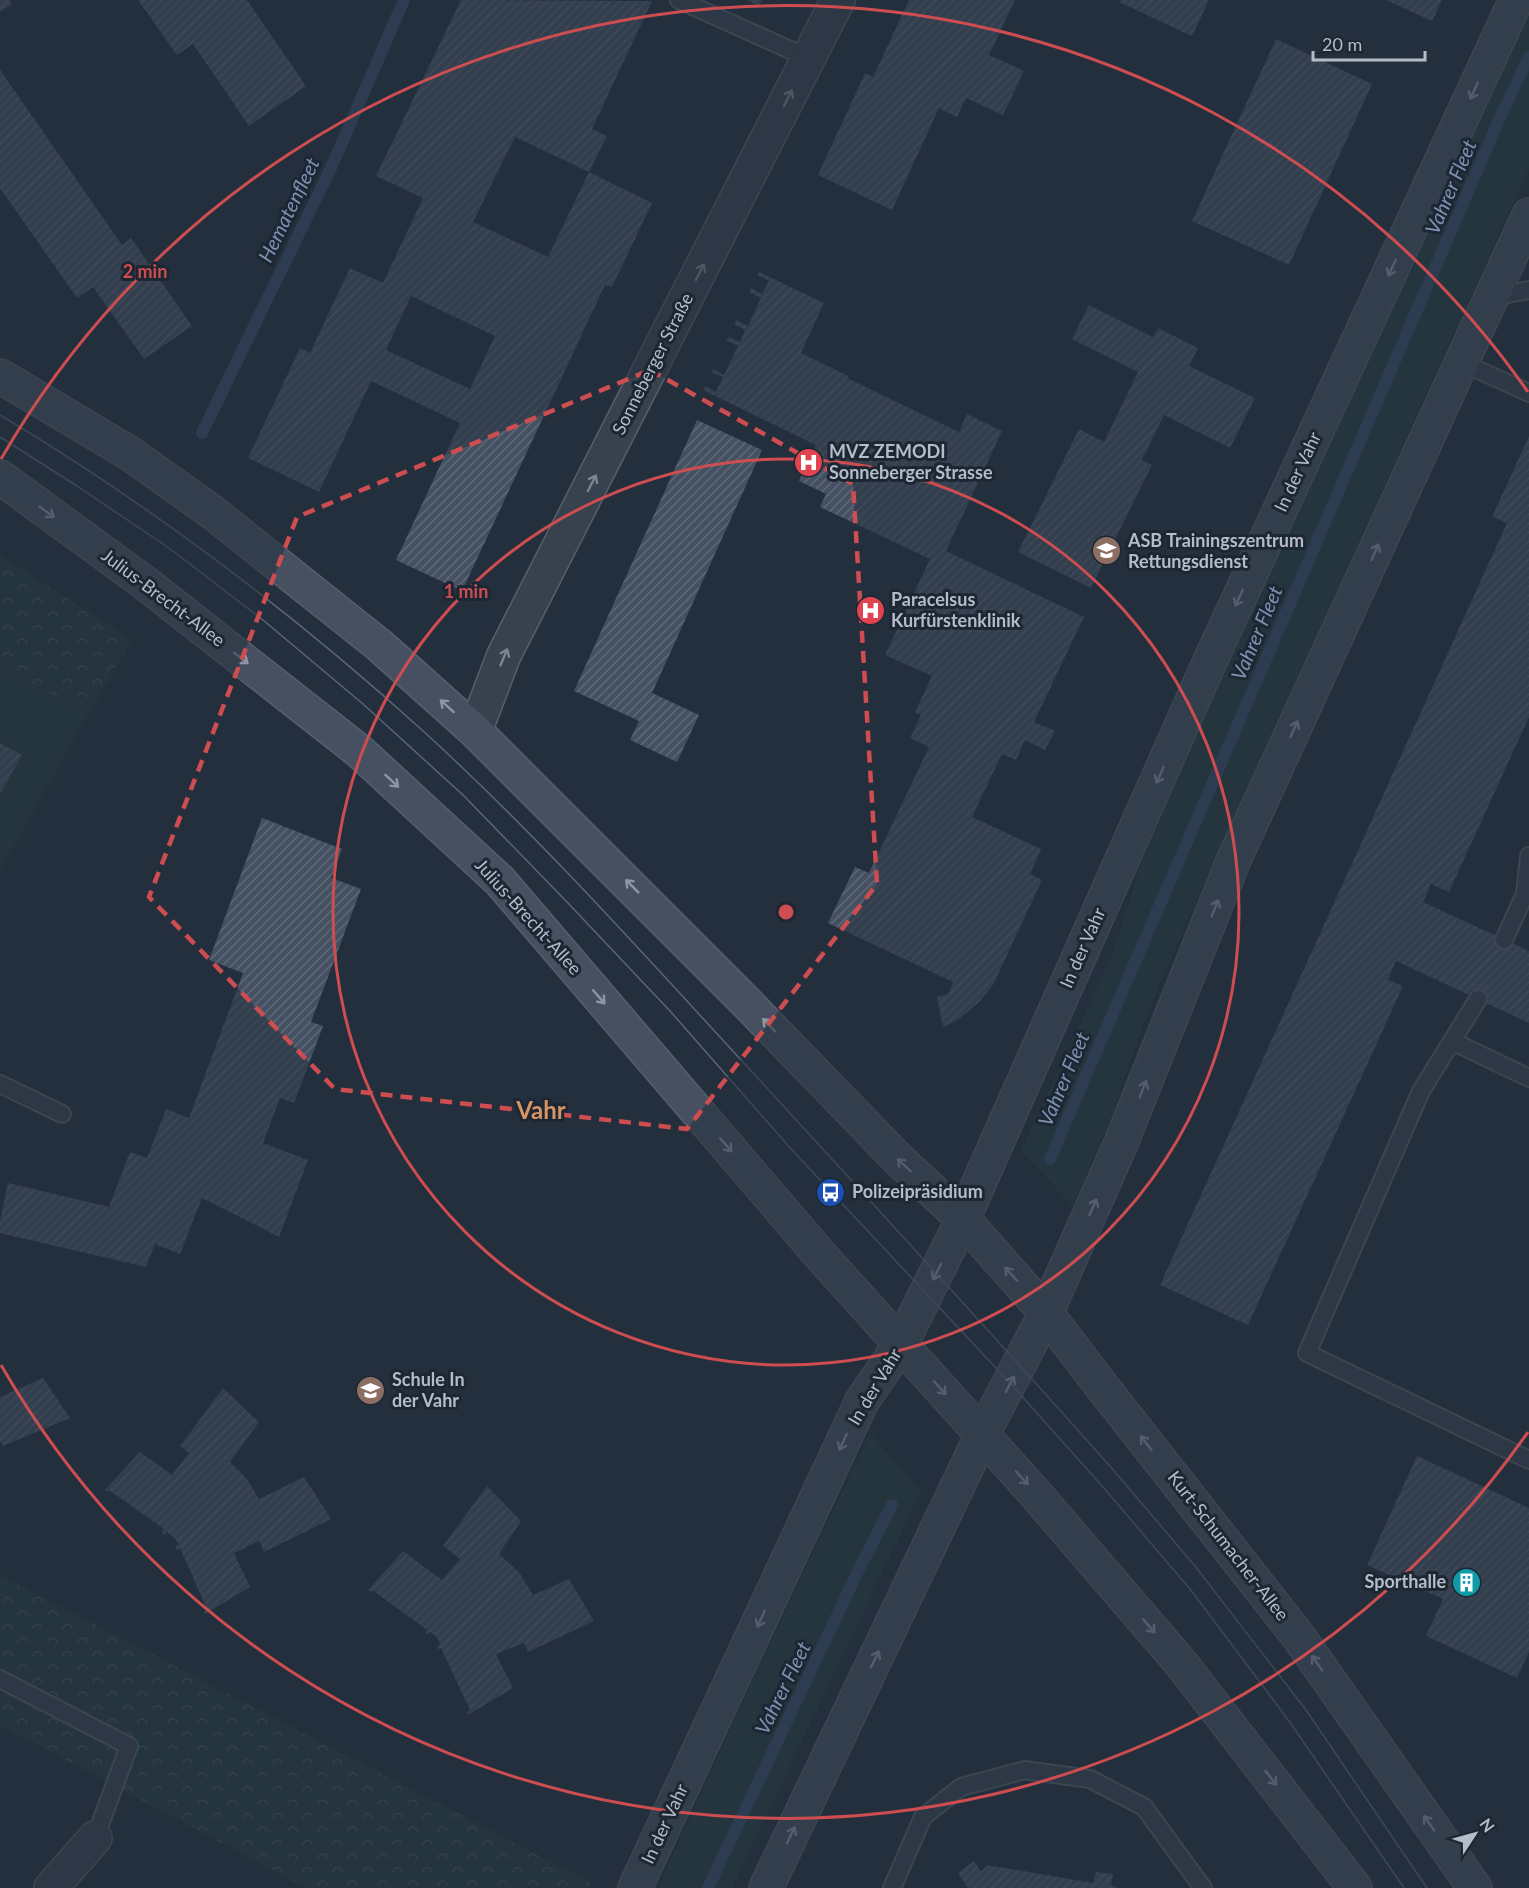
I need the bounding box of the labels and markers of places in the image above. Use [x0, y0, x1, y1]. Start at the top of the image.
place label: MVZ ZEMODI Sonneberger Strasse [829, 440, 993, 483]
hospital icon: MVZ ZEMODI Sonneberger Strasse [792, 446, 824, 478]
place label: ASB Trainingszentrum Rettungsdienst [1127, 529, 1304, 572]
school or university icon: ASB Trainingszentrum Rettungsdienst [1091, 535, 1123, 567]
place label: Paracelsus Kurfürstenklinik [891, 588, 1021, 631]
hospital icon: Paracelsus Kurfürstenklinik [854, 594, 886, 626]
centre of rings [776, 902, 796, 922]
bus stop icon: Polizeipräsidium [815, 1176, 847, 1208]
place label: Polizeipräsidium [852, 1180, 983, 1202]
place label: Schule In der Vahr [392, 1368, 465, 1411]
school or university icon: Schule In der Vahr [355, 1374, 387, 1406]
building icon: Sporthalle [1451, 1566, 1483, 1598]
place label: Sporthalle [1364, 1570, 1446, 1592]

